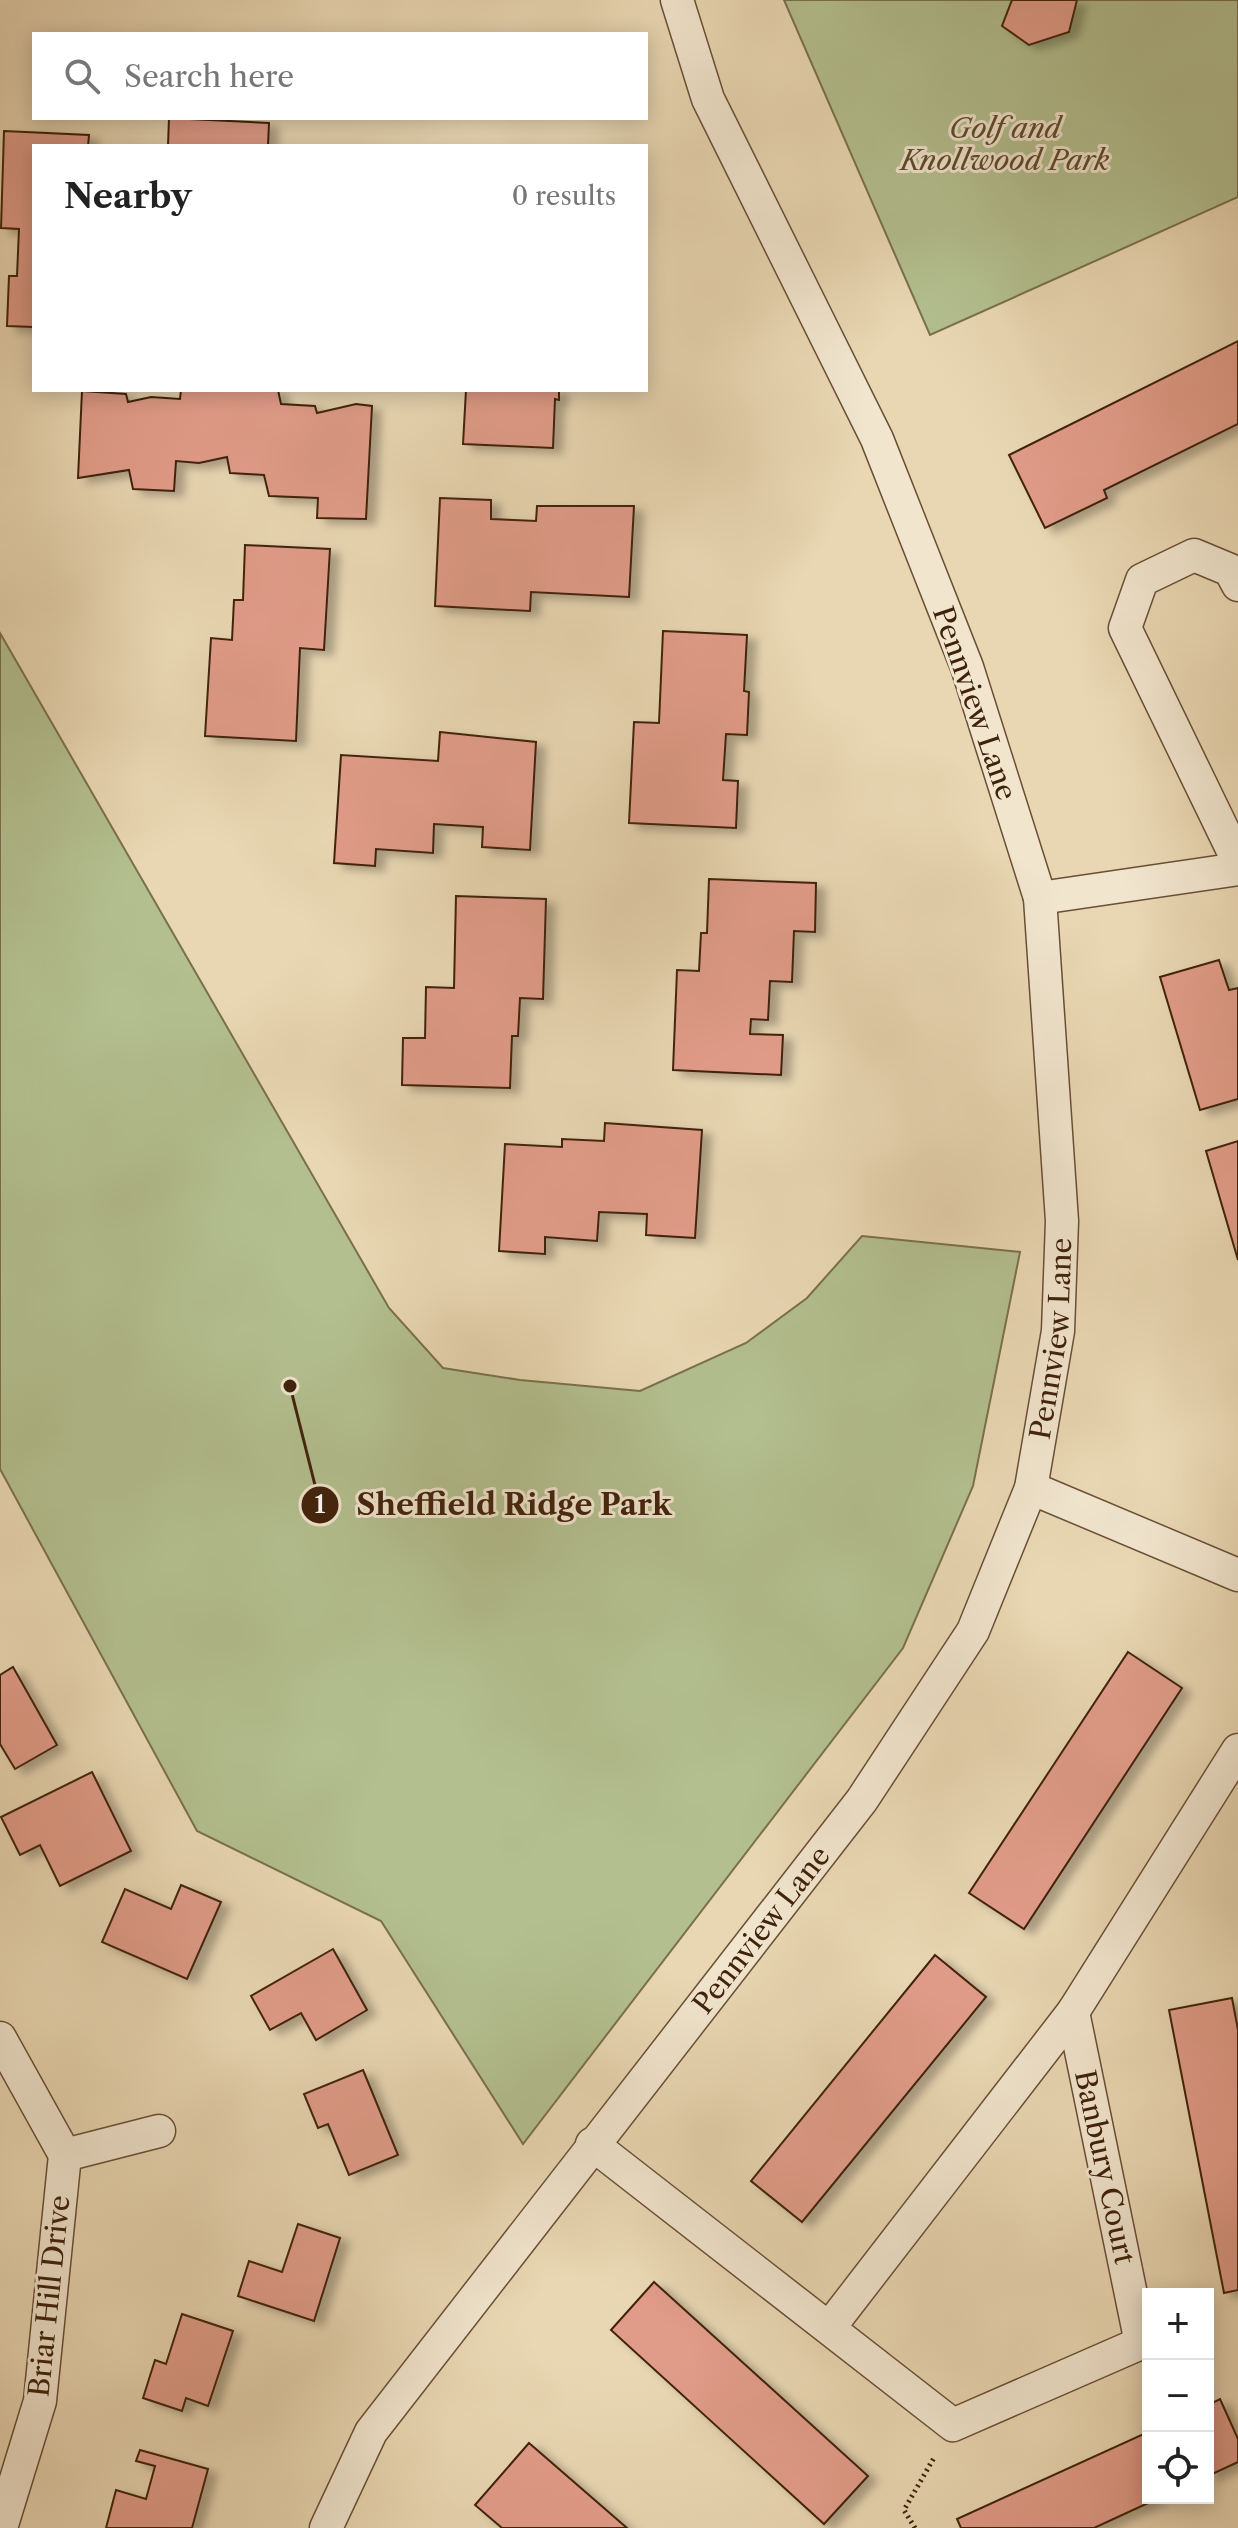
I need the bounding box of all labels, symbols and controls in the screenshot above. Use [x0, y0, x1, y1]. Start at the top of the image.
search box [32, 32, 648, 120]
icon: search [60, 54, 104, 98]
text: Search here [124, 58, 294, 95]
park label: Golf and Knollwood Park [899, 111, 1110, 177]
text: Nearby [64, 175, 192, 217]
text: 0 results [512, 180, 616, 212]
street label: Pennview Lane [926, 602, 1024, 804]
street label: Pennview Lane [1023, 1237, 1078, 1442]
callout: Sheffield Ridge Park [300, 1478, 688, 1532]
text: Sheffield Ridge Park [356, 1486, 673, 1523]
text: 1 [315, 1490, 326, 1519]
street label: Pennview Lane [686, 1839, 837, 2020]
street label: Banbury Court [1068, 2067, 1142, 2267]
street label: Briar Hill Drive [22, 2193, 76, 2399]
map controls [1142, 2288, 1214, 2504]
button: + [1142, 2288, 1214, 2360]
button: − [1142, 2360, 1214, 2432]
button: locate [1142, 2432, 1214, 2504]

